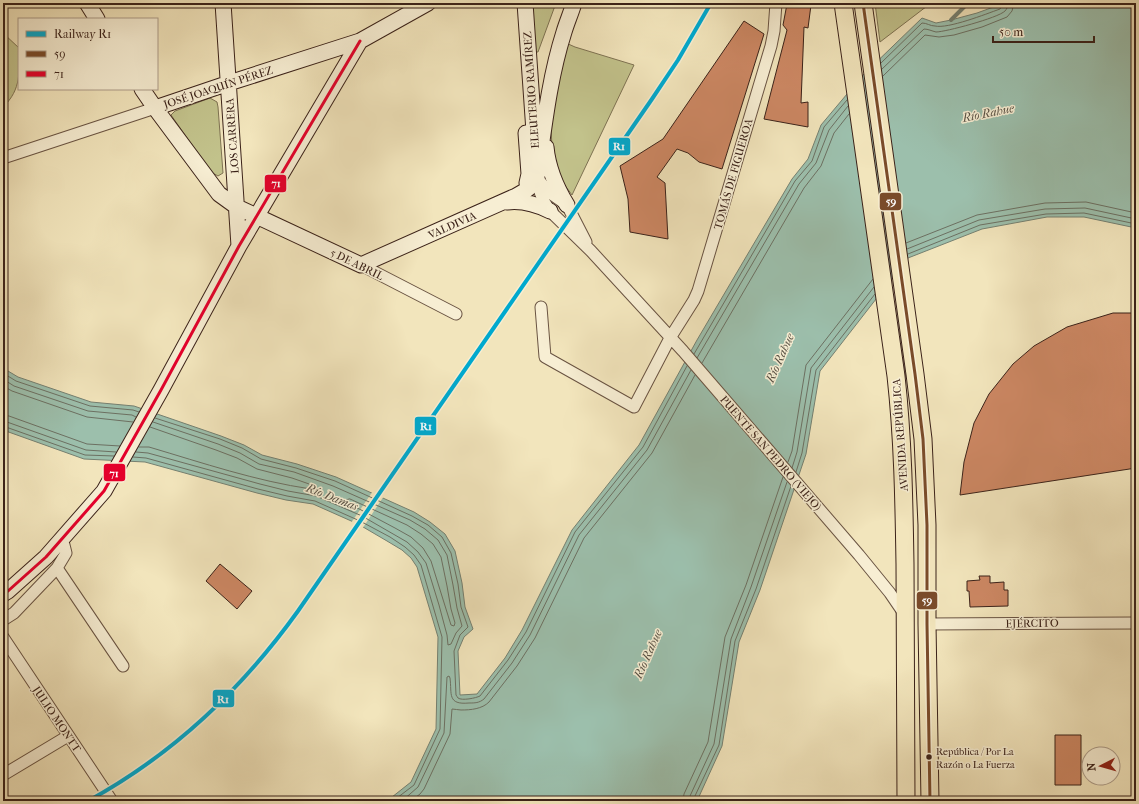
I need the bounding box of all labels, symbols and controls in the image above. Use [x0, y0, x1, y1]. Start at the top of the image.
legend [18, 18, 158, 90]
scale bar [993, 18, 1094, 44]
text: 50 m [999, 25, 1023, 39]
text: Railway R1 [54, 27, 111, 41]
street label: ELEUTERIO RAMÍREZ [521, 30, 542, 149]
text: 59 [54, 47, 65, 61]
street label: JOSÉ JOAQUÍN PÉREZ [161, 63, 275, 112]
text: 71 [54, 67, 64, 81]
street label: LOS CARRERA [223, 97, 242, 174]
water label: Río Rahue [960, 101, 1016, 125]
street label: TOMÁS DE FIGUEROA [711, 116, 756, 231]
line badge: R1 [608, 137, 631, 156]
text: R1 [613, 140, 625, 153]
line badge: 71 [264, 174, 287, 193]
text: 71 [270, 177, 281, 190]
line badge: 59 [879, 192, 902, 211]
text: 59 [886, 195, 896, 208]
street label: VALDIVIA [425, 209, 479, 242]
street label: 5 DE ABRIL [328, 246, 386, 283]
water label: Río Rahue [763, 330, 797, 386]
street label: AVENIDA REPÚBLICA [890, 377, 911, 493]
street label: PUENTE SAN PEDRO (VIEJO) [717, 393, 824, 513]
line badge: R1 [414, 416, 437, 436]
text: R1 [420, 420, 432, 433]
line badge: 71 [103, 463, 126, 482]
text: 71 [108, 467, 119, 480]
water label: Río Damas [303, 480, 360, 513]
line badge: 59 [916, 591, 938, 610]
text: 59 [922, 594, 932, 607]
street label: EJÉRCITO [1005, 617, 1059, 630]
water label: Río Rahue [631, 626, 665, 682]
street label: JULIO MONTT [29, 683, 84, 755]
line badge: R1 [212, 689, 235, 708]
text: R1 [217, 693, 229, 706]
place label: República / Por La Razón o La Fuerza [936, 746, 1015, 771]
north arrow [1081, 746, 1121, 786]
marker: República / Por La Razón o La Fuerza [924, 752, 934, 762]
text: N [1085, 762, 1098, 772]

